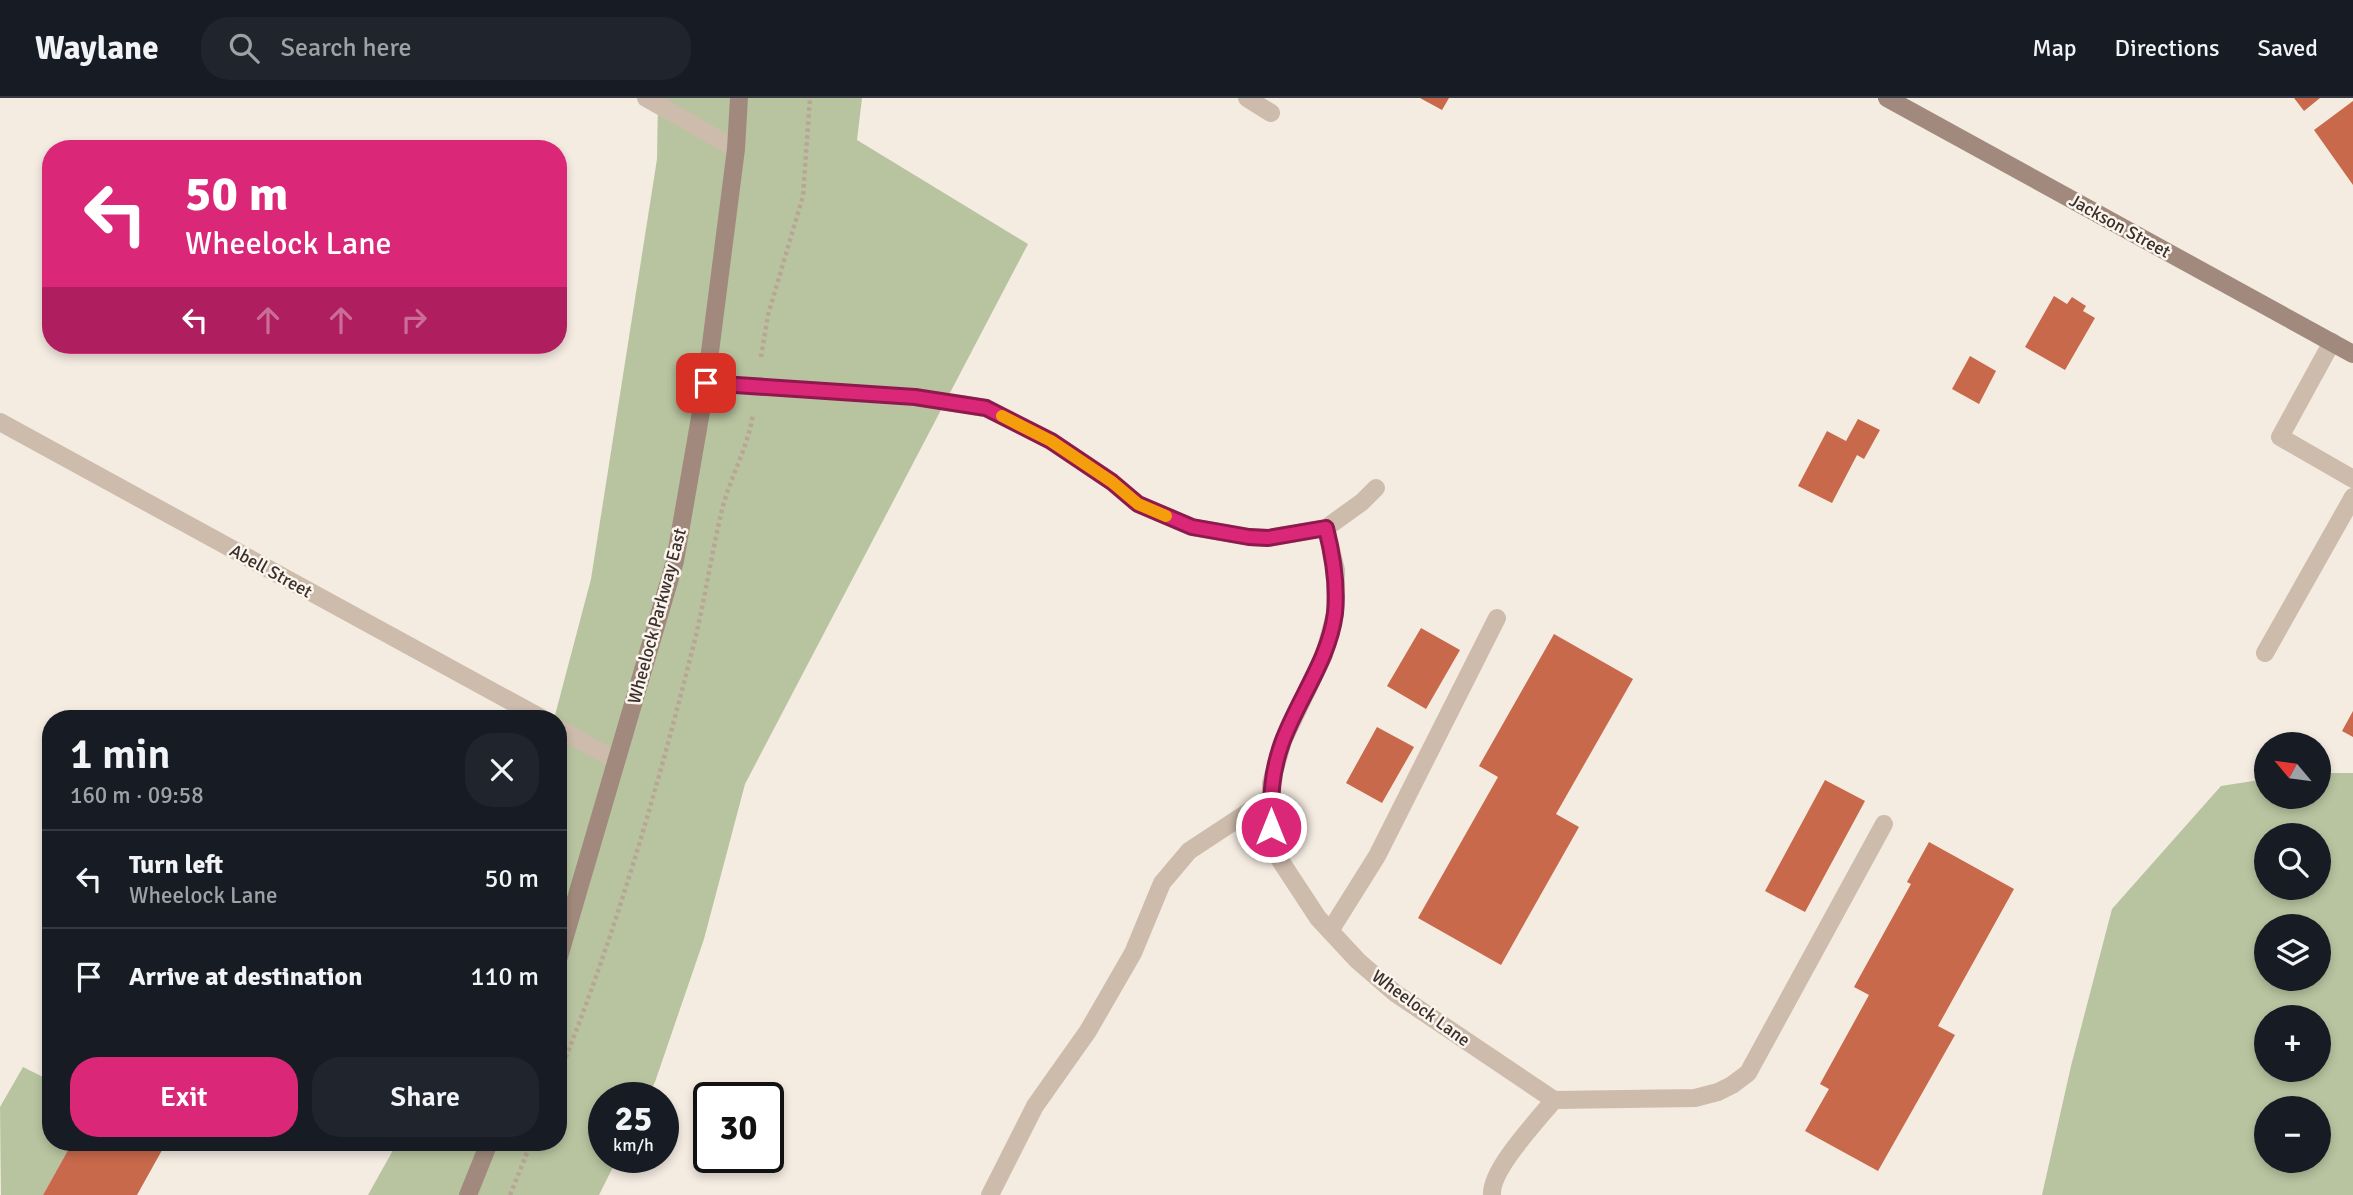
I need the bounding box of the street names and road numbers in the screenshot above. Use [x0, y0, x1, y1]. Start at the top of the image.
street label: Jackson Street [2066, 189, 2174, 263]
street label: Wheelock Parkway East [623, 526, 691, 706]
street label: Abell Street [226, 539, 316, 603]
street label: Wheelock Lane [1368, 965, 1474, 1051]

